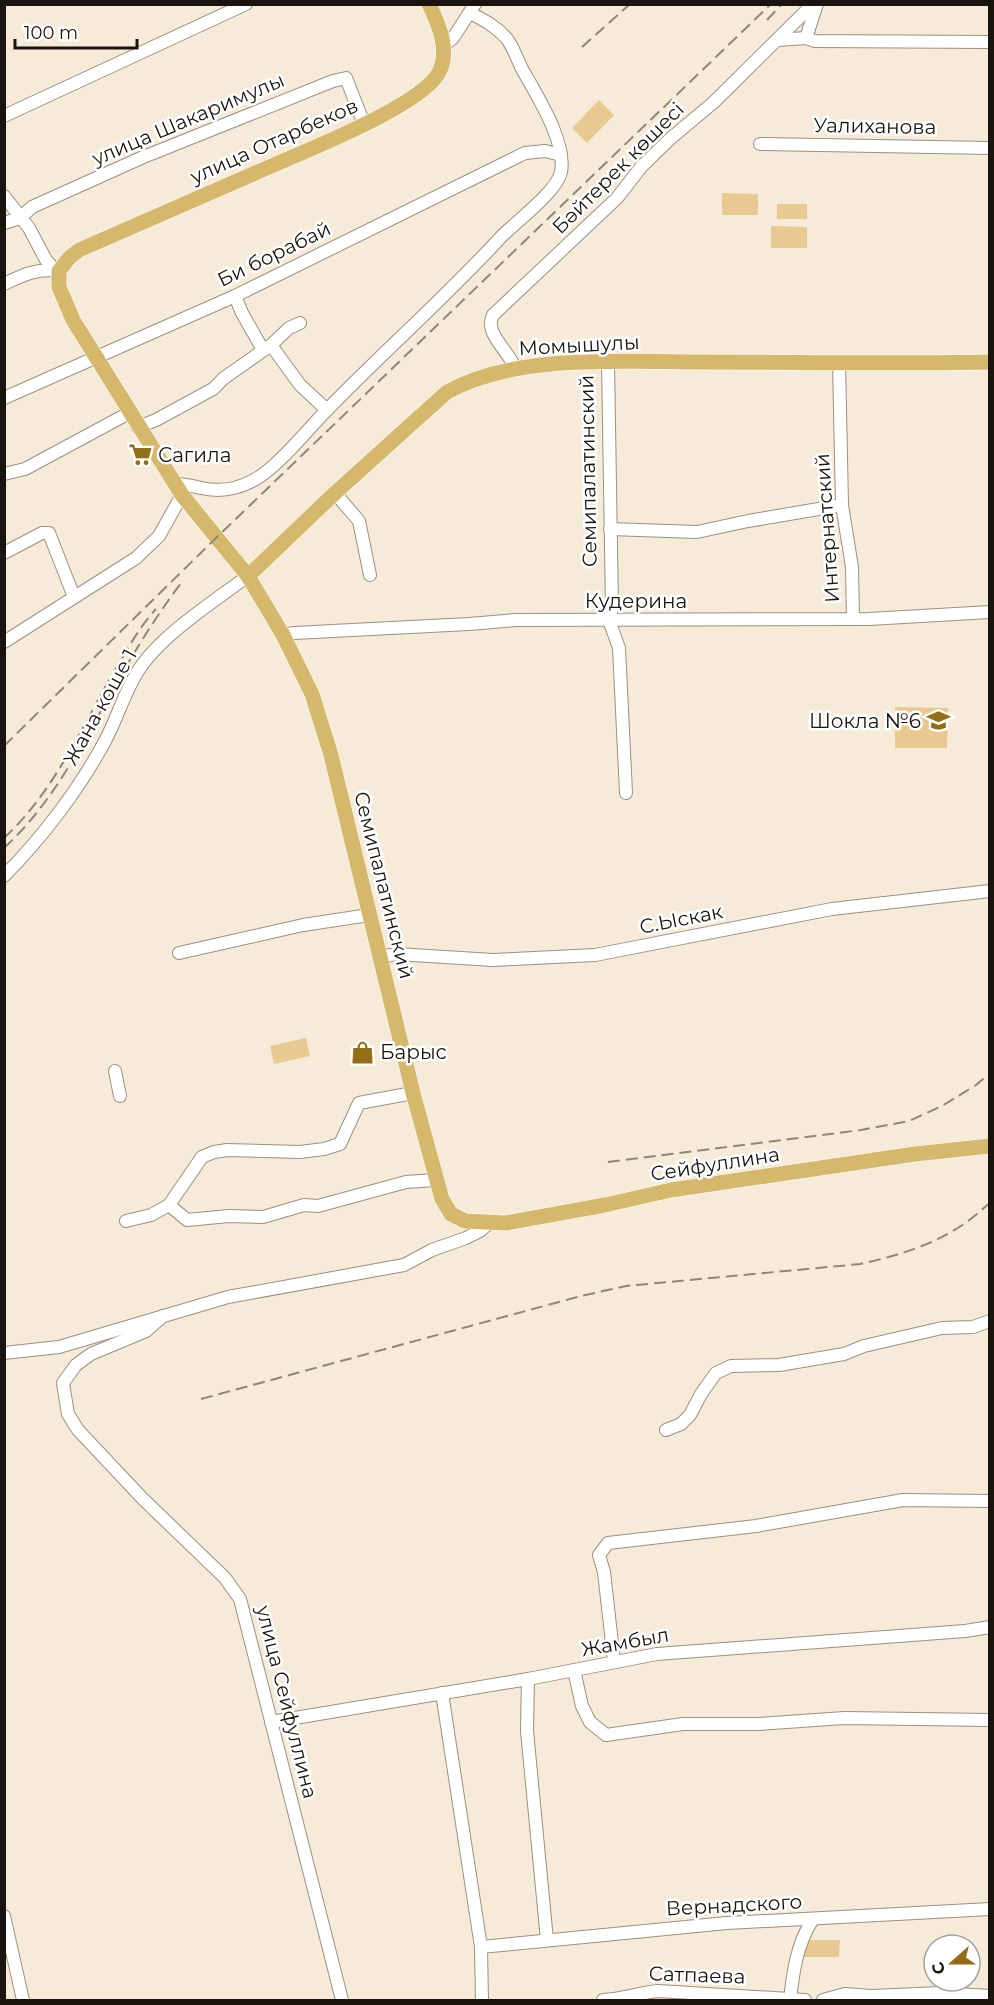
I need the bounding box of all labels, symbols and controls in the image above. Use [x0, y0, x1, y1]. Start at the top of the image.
scale bar [15, 12, 136, 50]
text: 100 m [24, 22, 78, 44]
street label: улица Шакаримулы [87, 68, 288, 171]
street label: улица Отарбеков [186, 93, 362, 189]
street label: Бәйтерек көшесі [547, 97, 689, 239]
street label: Уалиханова [814, 113, 936, 139]
street label: Би борабай [213, 216, 335, 292]
street label: Момышулы [518, 330, 640, 360]
street label: Семипалатинский [574, 375, 602, 567]
supermarket icon: Сагила [127, 442, 153, 468]
place label: Сагила [158, 443, 231, 467]
street label: Интернатский [810, 453, 844, 603]
street label: Кудерина [585, 589, 687, 613]
street label: Жана коше 1 [58, 645, 142, 769]
school or university icon: Шокла №6 [926, 708, 952, 734]
place label: Шокла №6 [809, 709, 921, 733]
street label: Семипалатинский [349, 789, 419, 981]
street label: С.Ыскак [637, 899, 725, 939]
shop icon: Барыс [349, 1039, 375, 1065]
place label: Барыс [380, 1040, 447, 1064]
street label: Сейфуллина [649, 1142, 781, 1186]
street label: улица Сейфуллина [251, 1602, 323, 1801]
street label: Жамбыл [579, 1622, 671, 1662]
street label: Вернадского [665, 1889, 803, 1921]
north arrow [922, 1933, 982, 1993]
text: С [927, 1959, 949, 1977]
street label: Сатпаева [648, 1961, 746, 1989]

